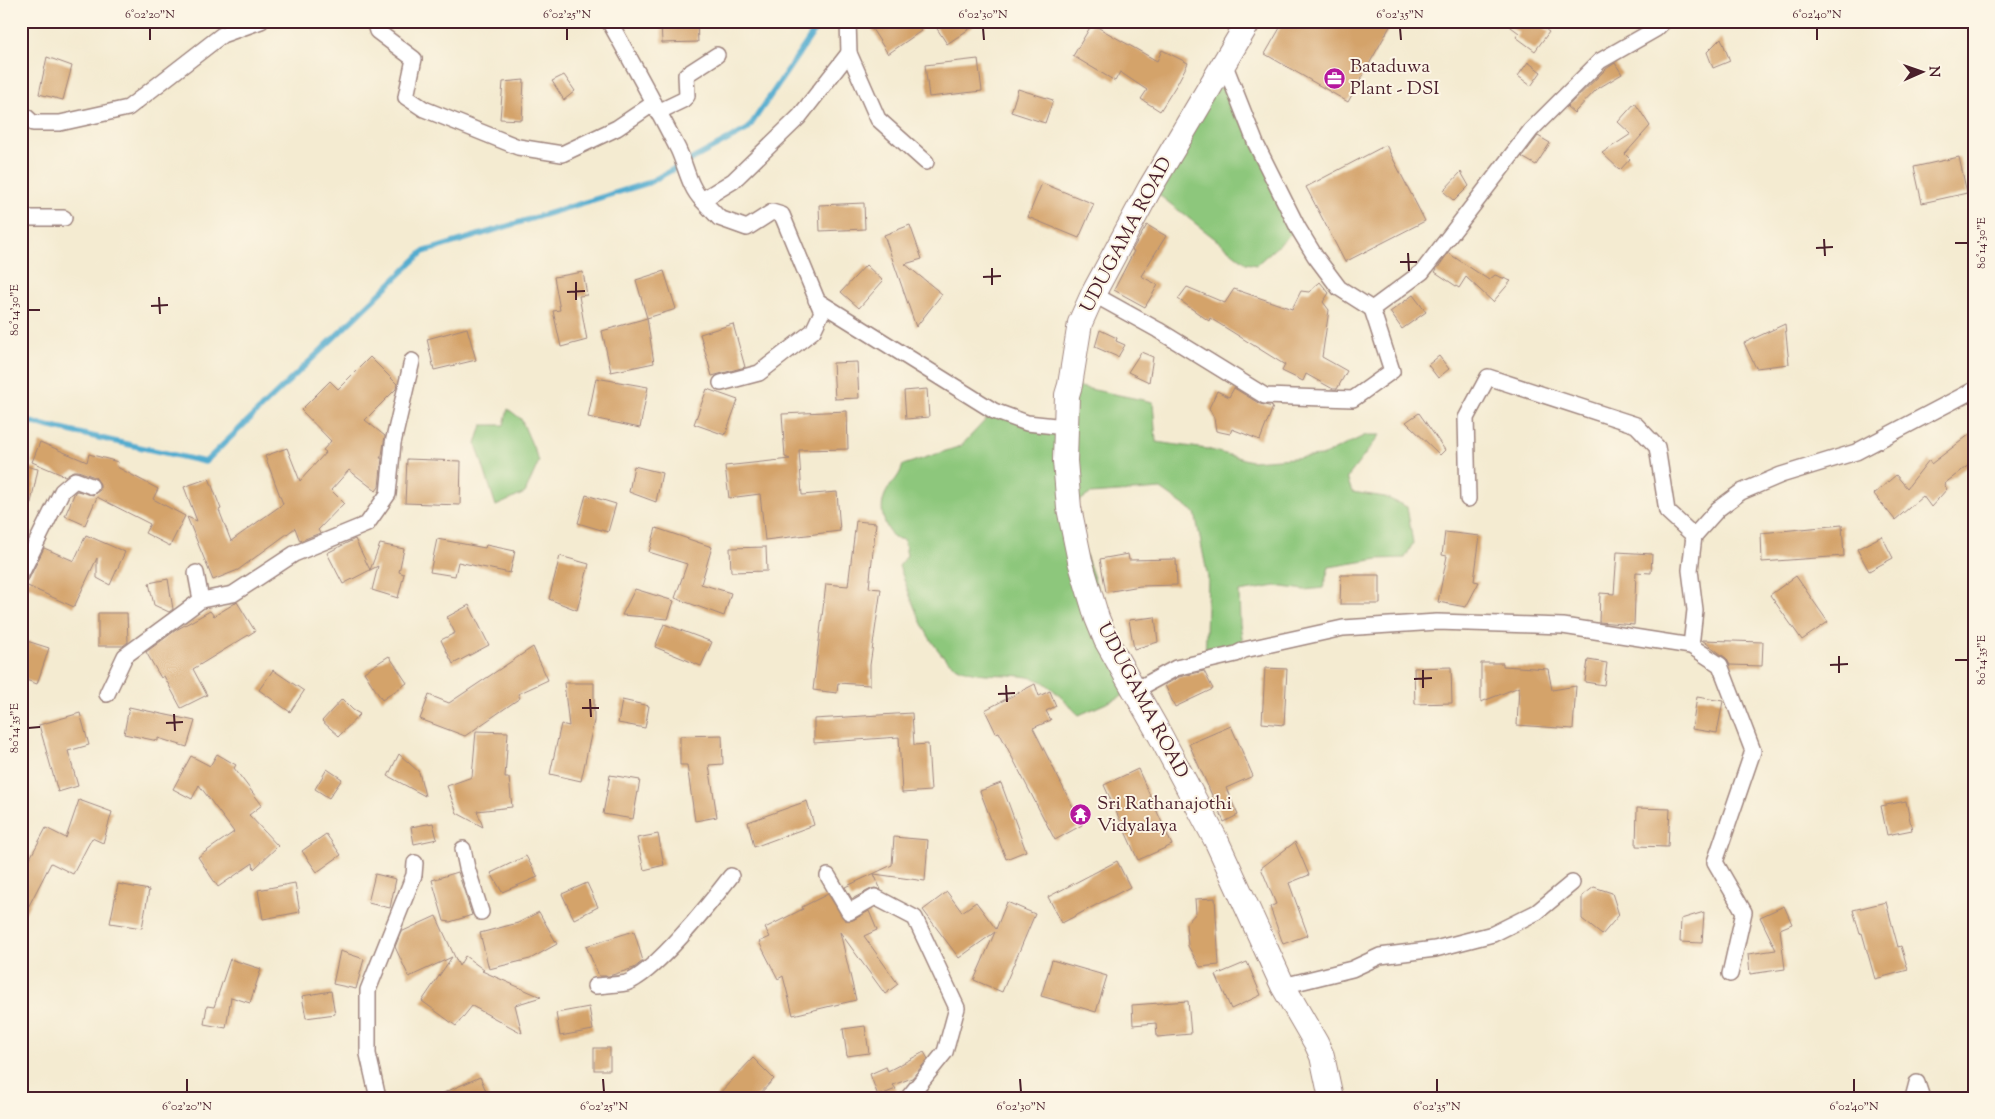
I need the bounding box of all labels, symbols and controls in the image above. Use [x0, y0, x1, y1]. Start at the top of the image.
text: 6°02'20"N [125, 6, 175, 24]
text: 6°02'25"N [543, 6, 591, 24]
text: 6°02'30"N [958, 6, 1008, 24]
text: 6°02'35"N [1376, 6, 1424, 24]
text: 6°02'40"N [1792, 6, 1842, 24]
north arrow [1898, 48, 1948, 98]
place label: Bataduwa Plant - DSI [1350, 54, 1439, 103]
office icon: Bataduwa Plant - DSI [1322, 66, 1346, 90]
text: N [1923, 66, 1943, 78]
street label: UDUGAMA ROAD [1075, 152, 1179, 318]
text: 80°14'30"E [1973, 216, 1991, 269]
text: 80°14'30"E [6, 283, 24, 336]
street label: UDUGAMA ROAD [1090, 618, 1194, 784]
text: 80°14'35"E [1973, 634, 1991, 685]
text: 80°14'35"E [6, 702, 24, 753]
place label: Sri Rathanajothi Vidyalaya [1097, 791, 1232, 840]
temple icon: Sri Rathanajothi Vidyalaya [1069, 803, 1093, 827]
text: 6°02'20"N [162, 1098, 212, 1116]
text: 6°02'25"N [580, 1098, 628, 1116]
text: 6°02'30"N [996, 1098, 1046, 1116]
text: 6°02'35"N [1413, 1098, 1461, 1116]
text: 6°02'40"N [1829, 1098, 1879, 1116]

